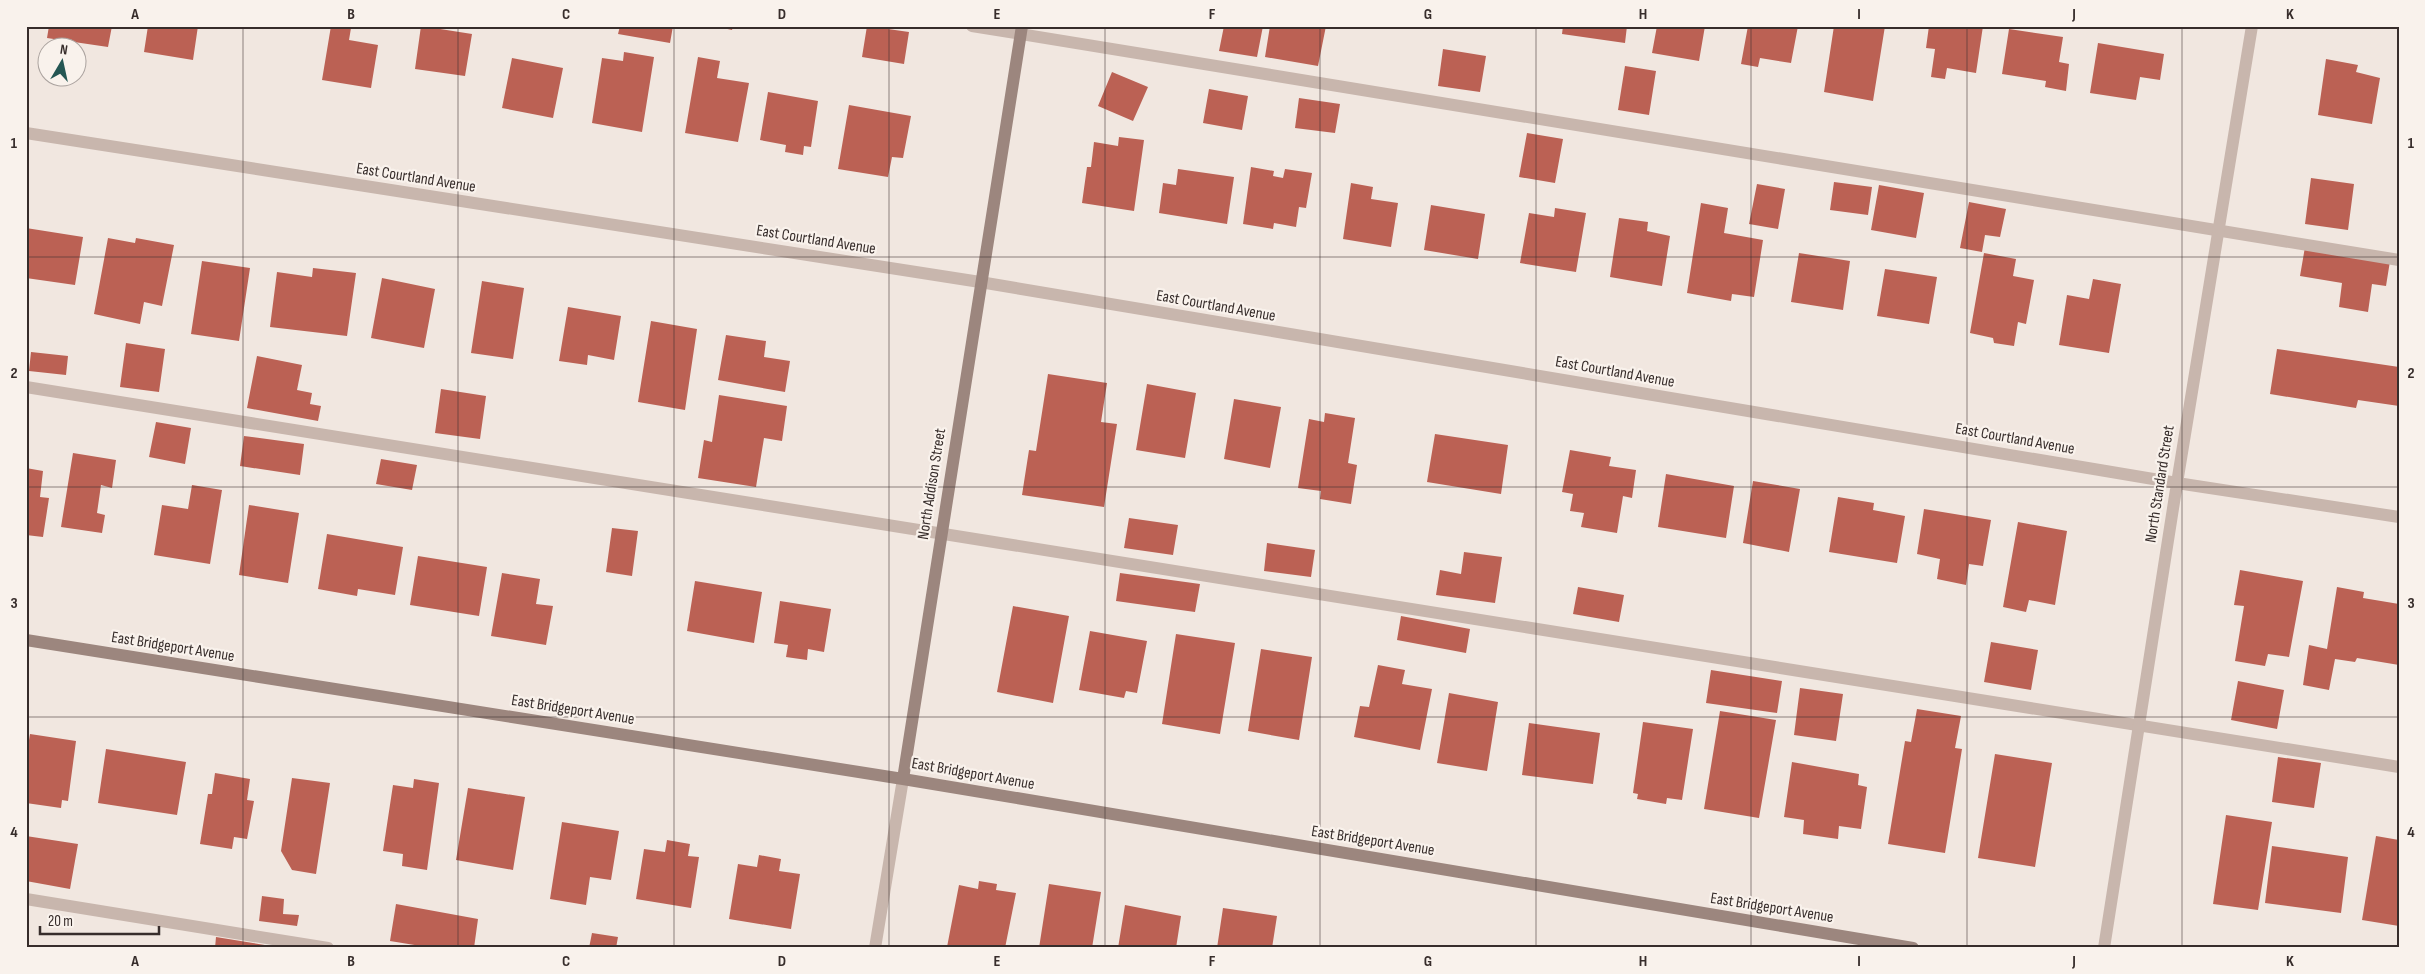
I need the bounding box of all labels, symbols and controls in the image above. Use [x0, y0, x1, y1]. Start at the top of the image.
text: A [130, 5, 139, 24]
text: B [347, 5, 355, 24]
text: C [562, 5, 570, 24]
text: D [778, 5, 786, 24]
text: E [994, 5, 1001, 24]
text: F [1209, 5, 1216, 24]
text: G [1424, 5, 1432, 24]
text: H [1639, 5, 1647, 24]
text: I [1857, 5, 1861, 24]
text: J [2071, 5, 2076, 24]
text: K [2286, 5, 2294, 24]
north arrow [38, 38, 88, 88]
text: N [59, 41, 69, 59]
text: 1 [11, 134, 18, 153]
text: 1 [2408, 134, 2415, 153]
street label: East Courtland Avenue [355, 159, 477, 197]
street label: East Courtland Avenue [755, 221, 877, 259]
street label: East Courtland Avenue [1155, 286, 1277, 326]
street label: East Courtland Avenue [1554, 352, 1676, 392]
text: 2 [10, 364, 18, 383]
text: 2 [2407, 364, 2415, 383]
street label: East Courtland Avenue [1954, 419, 2076, 459]
street label: North Standard Street [2141, 424, 2179, 544]
street label: North Addison Street [914, 427, 950, 541]
text: 3 [10, 594, 18, 613]
text: 3 [2407, 594, 2415, 613]
street label: East Bridgeport Avenue [110, 628, 236, 666]
street label: East Bridgeport Avenue [510, 691, 636, 729]
street label: East Bridgeport Avenue [910, 754, 1036, 794]
street label: East Bridgeport Avenue [1310, 822, 1436, 860]
text: 4 [10, 823, 18, 842]
text: 4 [2407, 823, 2415, 842]
street label: East Bridgeport Avenue [1709, 889, 1835, 927]
scale bar [40, 904, 159, 936]
text: 20 m [48, 912, 73, 931]
text: A [130, 952, 139, 971]
text: B [347, 952, 355, 971]
text: C [562, 952, 570, 971]
text: D [778, 952, 786, 971]
text: E [994, 952, 1001, 971]
text: F [1209, 952, 1216, 971]
text: G [1424, 952, 1432, 971]
text: H [1639, 952, 1647, 971]
text: I [1857, 952, 1861, 971]
text: J [2071, 952, 2076, 971]
text: K [2286, 952, 2294, 971]

